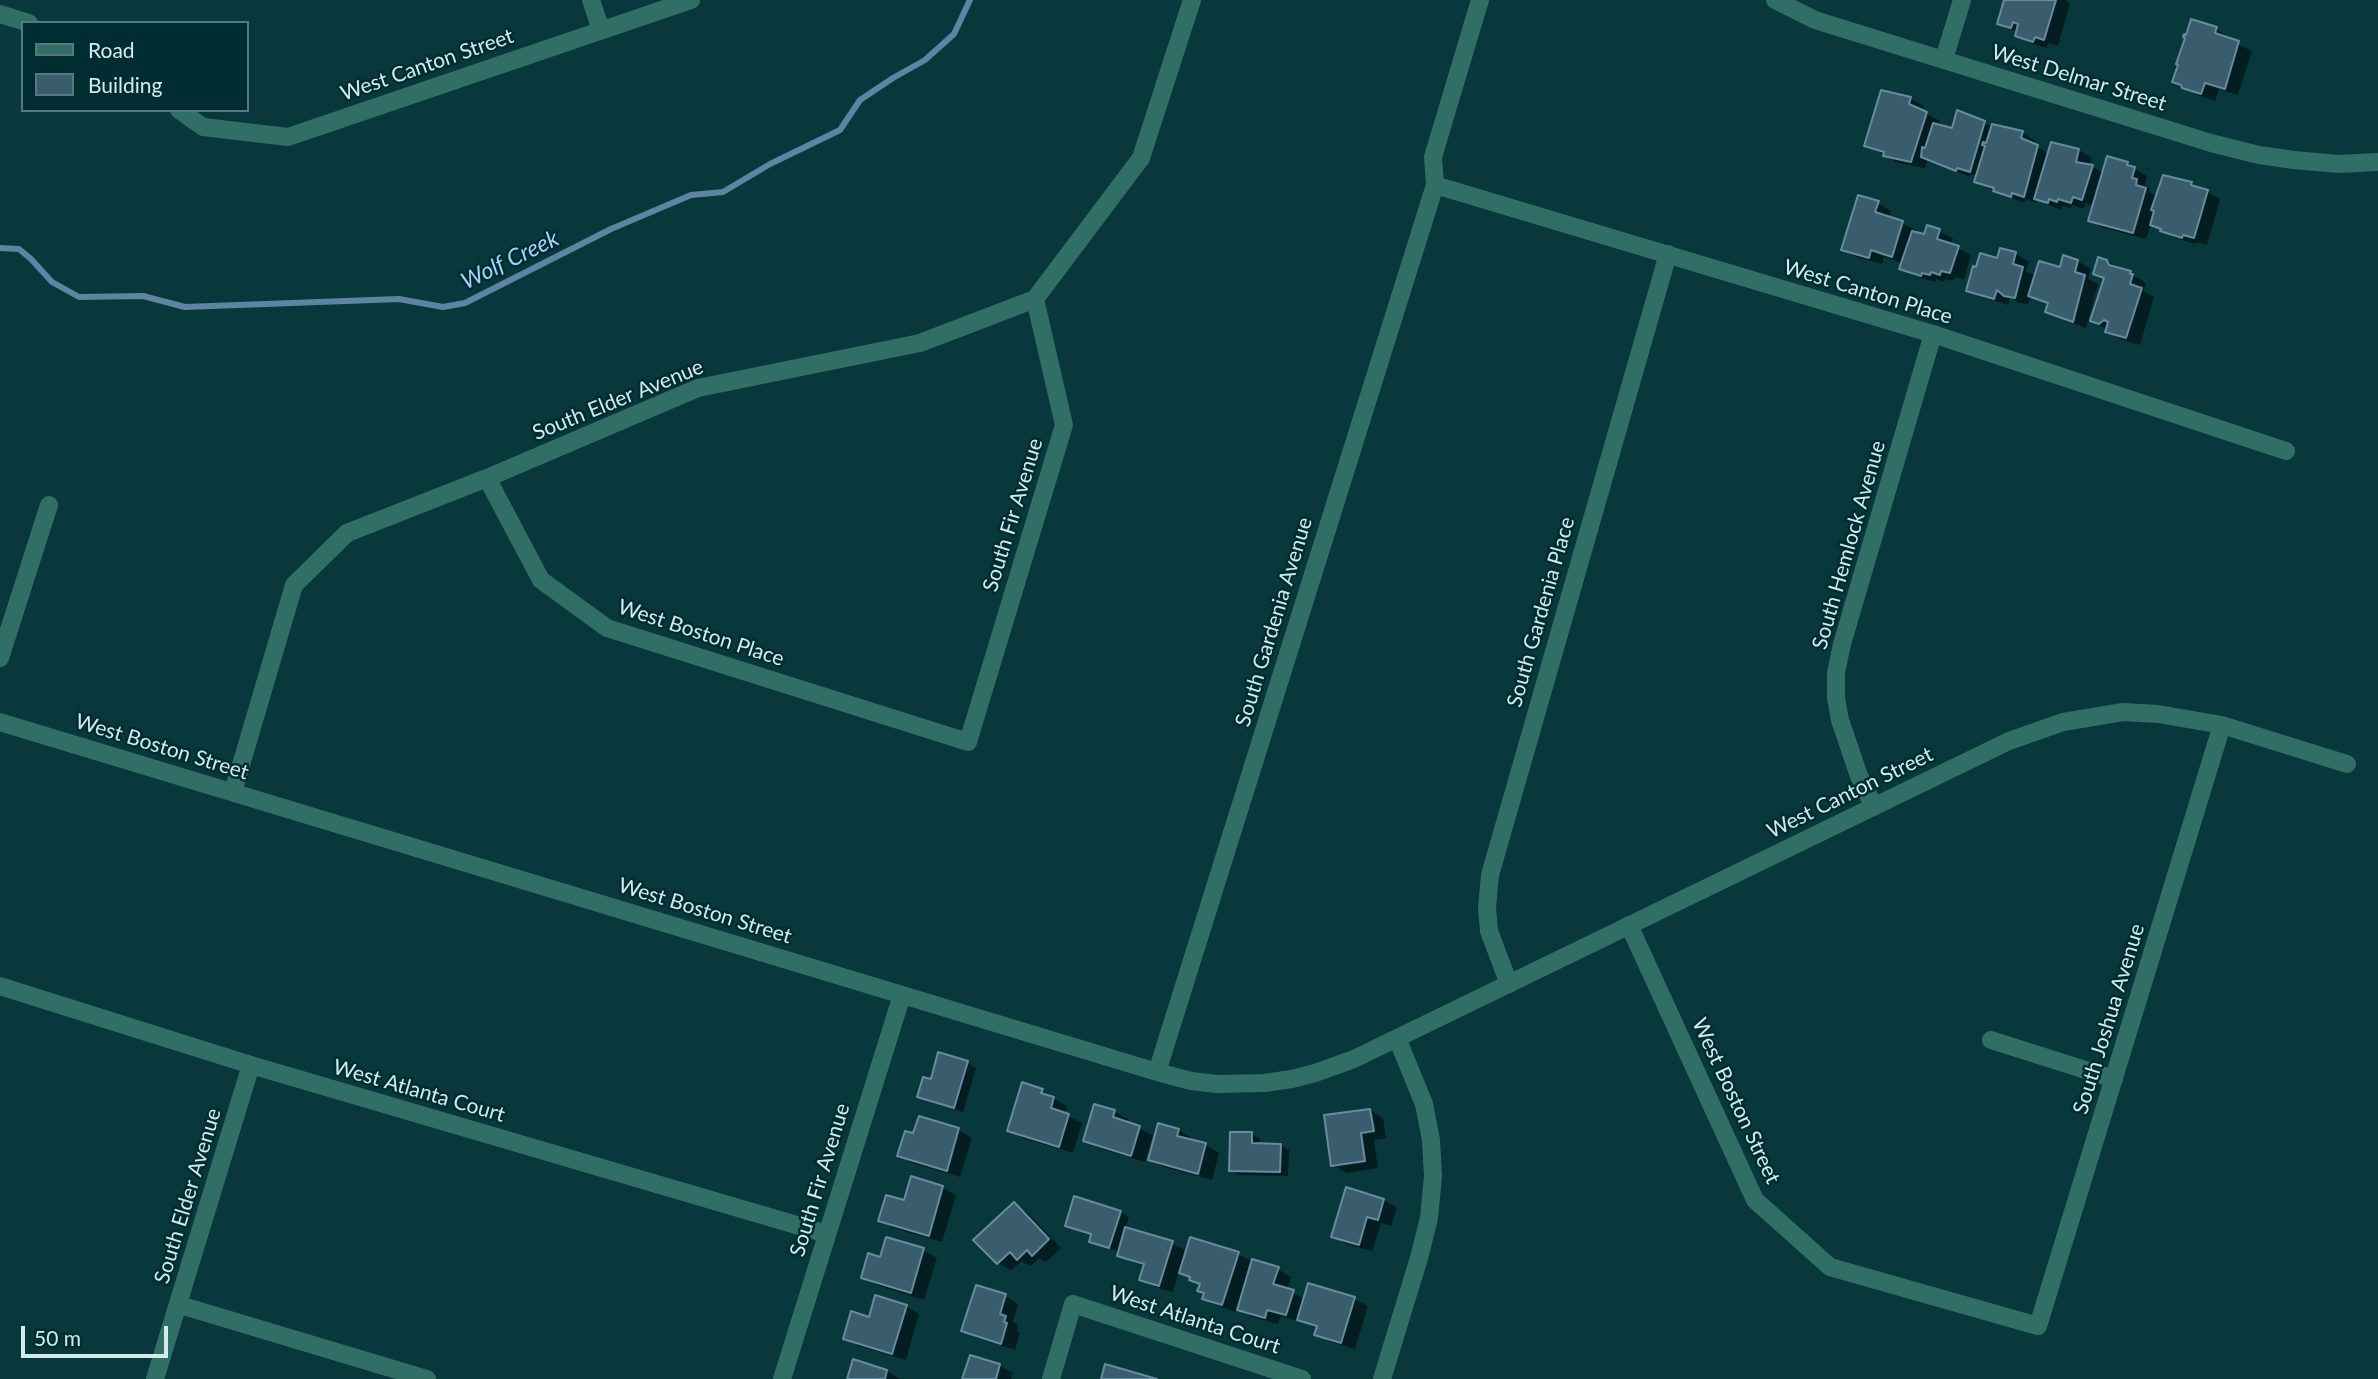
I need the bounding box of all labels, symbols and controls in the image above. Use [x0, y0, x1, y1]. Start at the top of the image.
legend [21, 21, 248, 112]
street label: West Canton Street [337, 24, 517, 106]
text: Road [88, 37, 135, 62]
street label: West Delmar Street [1989, 39, 2169, 117]
text: Building [88, 72, 163, 97]
water label: Wolf Creek [457, 225, 563, 295]
street label: West Canton Place [1781, 254, 1955, 330]
street label: South Elder Avenue [529, 354, 707, 446]
street label: South Fir Avenue [978, 435, 1048, 595]
street label: South Hemlock Avenue [1807, 438, 1891, 652]
street label: South Gardenia Avenue [1230, 514, 1318, 730]
street label: South Gardenia Place [1502, 514, 1580, 710]
street label: West Boston Place [615, 594, 787, 672]
street label: West Boston Street [72, 709, 252, 785]
street label: West Canton Street [1763, 742, 1937, 844]
street label: West Boston Street [615, 873, 795, 949]
street label: South Joshua Avenue [2068, 921, 2150, 1117]
street label: West Boston Street [1687, 1014, 1785, 1188]
street label: West Atlanta Court [330, 1054, 508, 1128]
street label: South Fir Avenue [785, 1100, 855, 1260]
street label: South Elder Avenue [149, 1105, 227, 1287]
street label: West Atlanta Court [1107, 1281, 1283, 1359]
scale bar [24, 1312, 172, 1356]
text: 50 m [34, 1325, 81, 1350]

